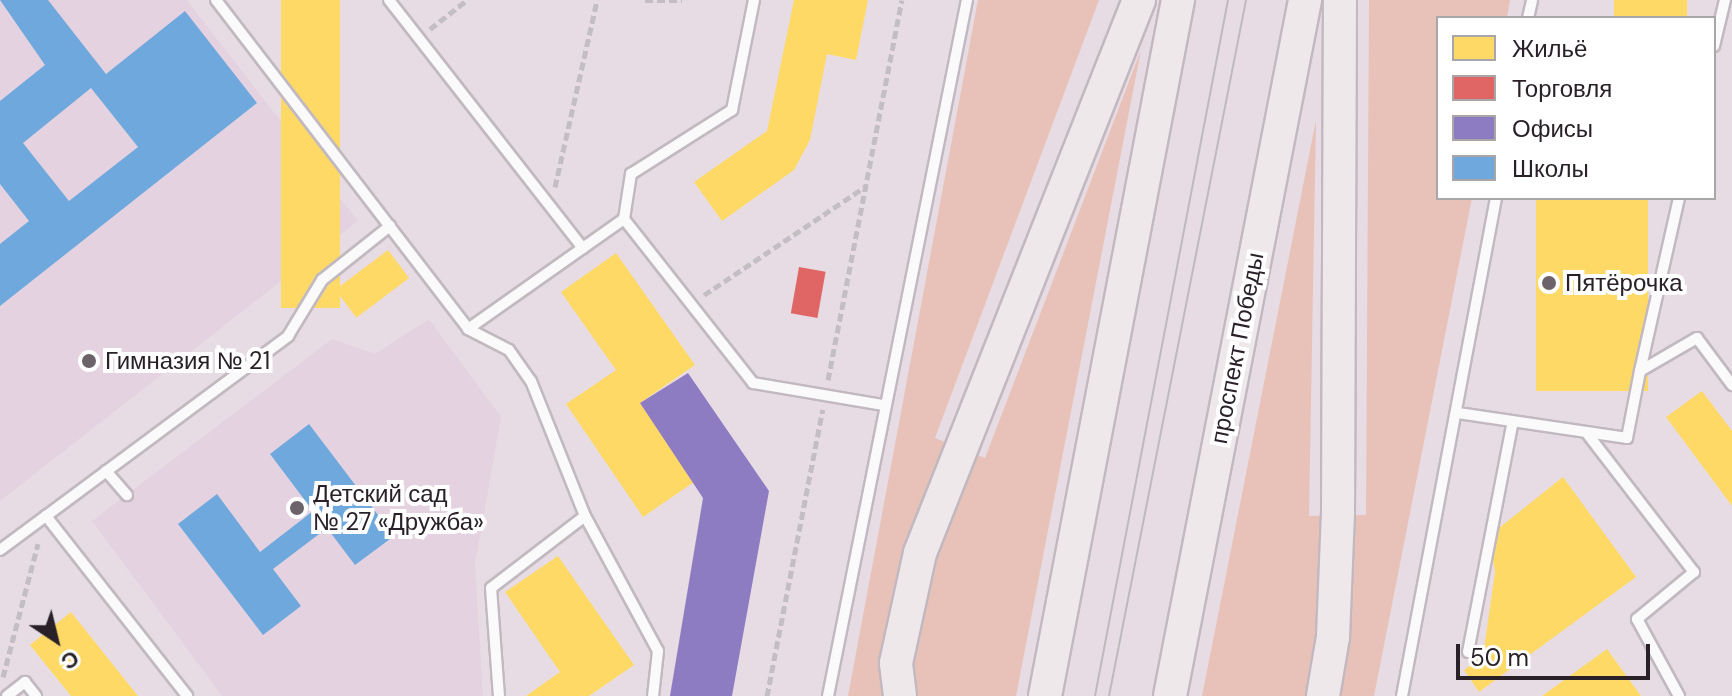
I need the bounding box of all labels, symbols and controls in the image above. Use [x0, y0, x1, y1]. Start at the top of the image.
legend [1436, 16, 1716, 200]
text: Жильё [1512, 33, 1587, 64]
text: Торговля [1512, 73, 1612, 104]
text: Офисы [1512, 113, 1593, 144]
text: Школы [1512, 153, 1589, 184]
street label: проспект Победы [1204, 250, 1270, 446]
place label: Пятёрочка [1565, 269, 1683, 297]
marker: Пятёрочка [1540, 274, 1558, 292]
place label: Гимназия № 21 [105, 347, 270, 375]
marker: Гимназия № 21 [80, 352, 98, 370]
place label: Детский сад № 27 «Дружба» [313, 480, 484, 536]
marker: Детский сад № 27 «Дружба» [288, 499, 306, 517]
north arrow [16, 600, 96, 680]
scale bar [1460, 628, 1654, 678]
text: 50 m [1470, 642, 1529, 673]
text: С [55, 644, 85, 676]

